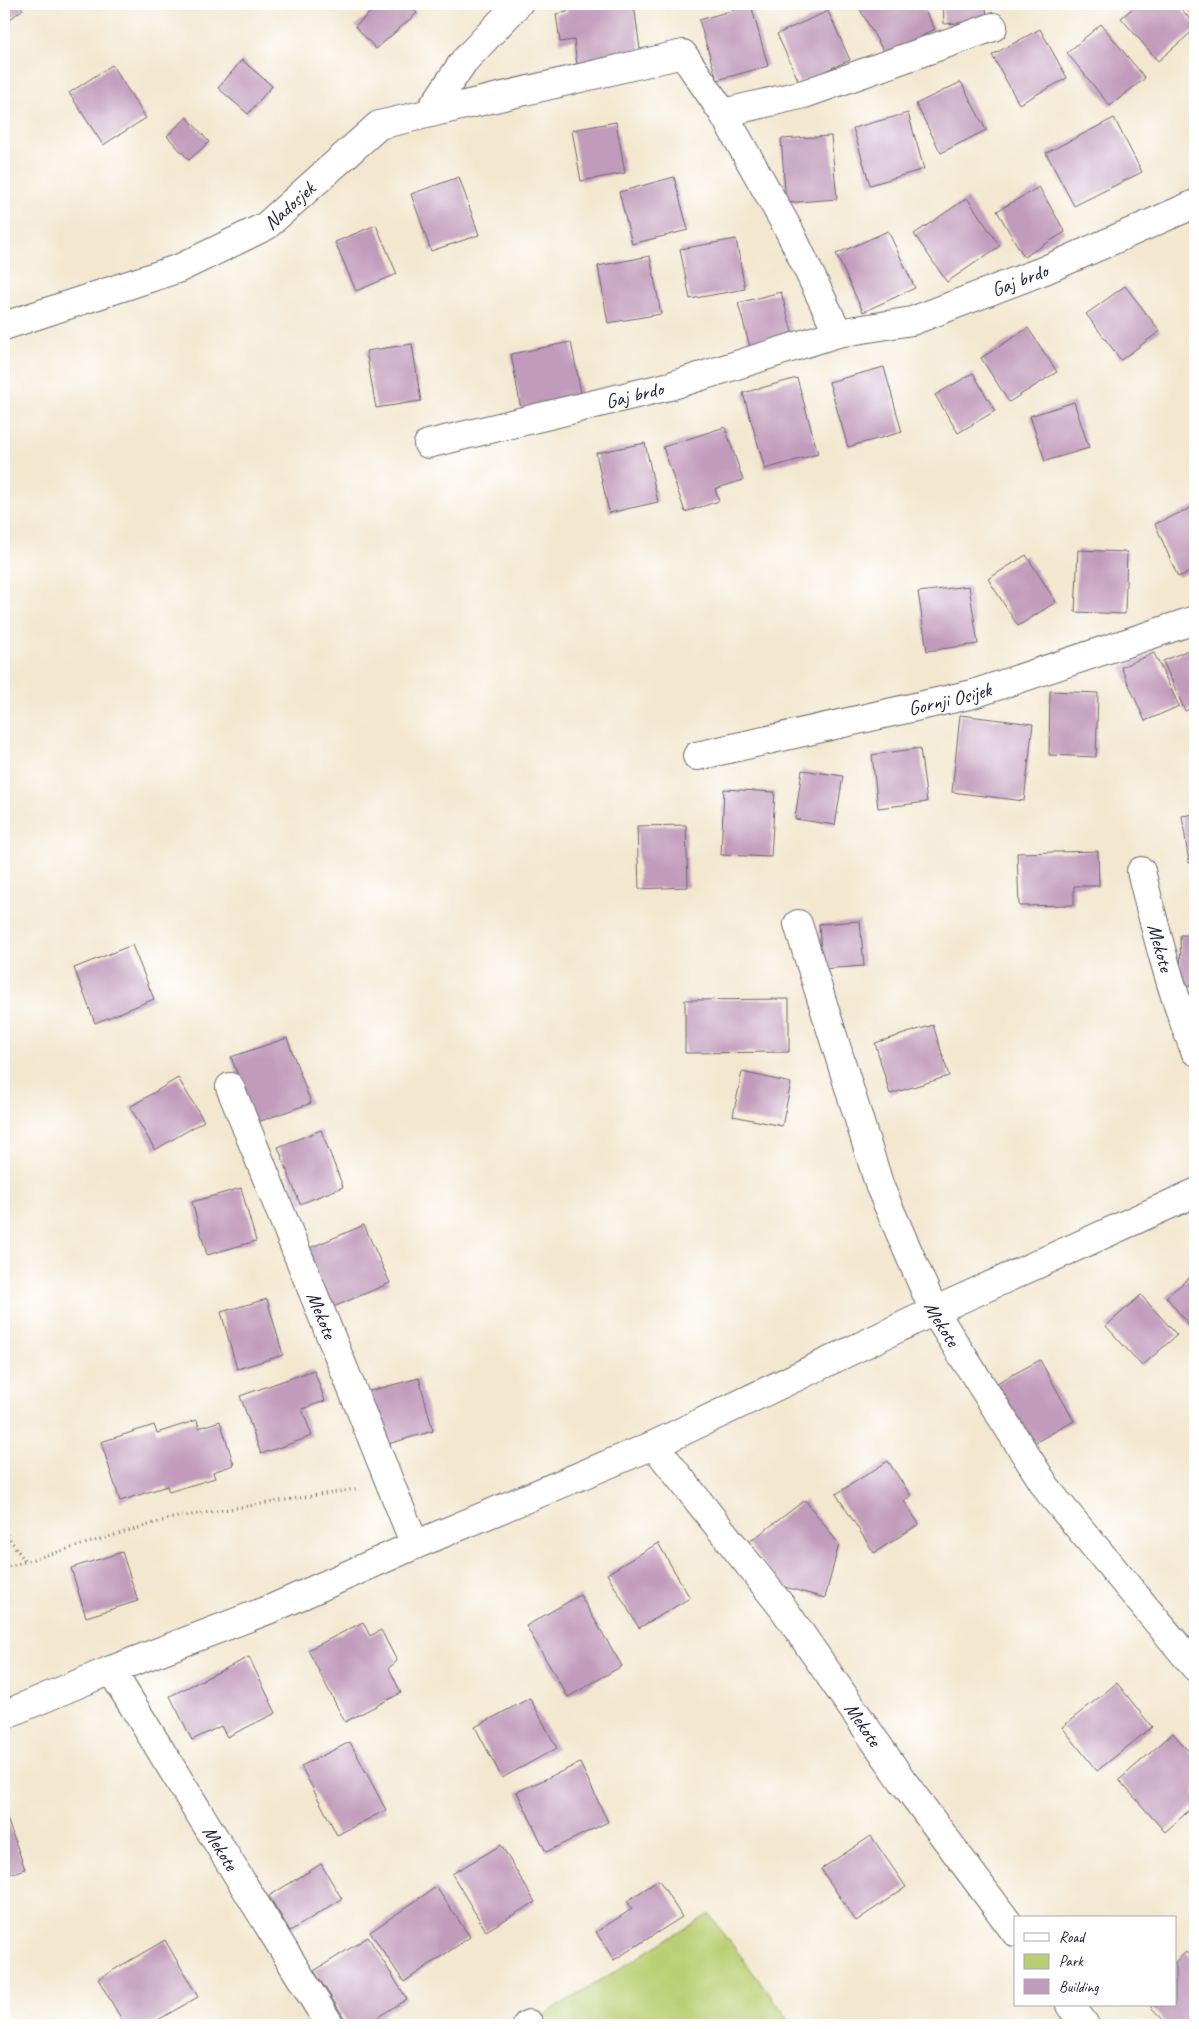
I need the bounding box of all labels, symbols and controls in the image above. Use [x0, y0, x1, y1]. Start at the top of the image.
street label: Nadosjek [259, 175, 322, 235]
street label: Gaj brdo [988, 257, 1053, 302]
street label: Gaj brdo [603, 376, 667, 414]
street label: Gornji Osijek [906, 676, 996, 721]
street label: Mekote [1142, 921, 1179, 976]
street label: Mekote [301, 1288, 343, 1344]
street label: Mekote [919, 1298, 966, 1353]
street label: Mekote [839, 1697, 888, 1753]
street label: Mekote [197, 1821, 244, 1877]
legend [1014, 1916, 1176, 2006]
text: Road [1059, 1928, 1086, 1947]
text: Park [1059, 1952, 1084, 1971]
text: Building [1059, 1978, 1099, 1997]

